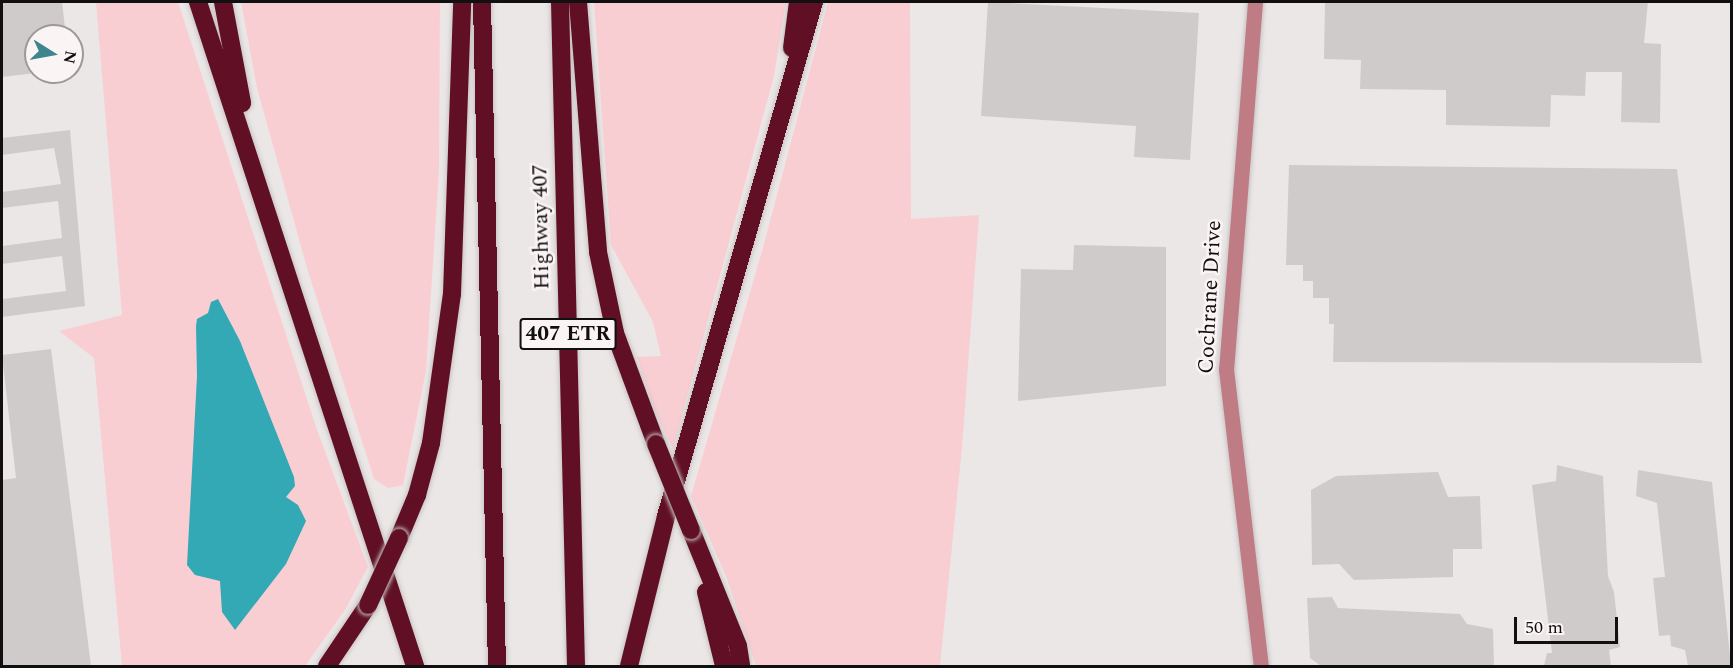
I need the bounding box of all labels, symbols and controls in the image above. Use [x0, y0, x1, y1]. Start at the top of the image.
north arrow [24, 24, 84, 84]
text: N [57, 48, 83, 66]
street label: Highway 407 [527, 164, 555, 290]
street label: Cochrane Drive [1193, 219, 1227, 375]
road number: 407 ETR [518, 316, 618, 352]
scale bar [1517, 605, 1620, 643]
text: 50 m [1525, 614, 1563, 641]

